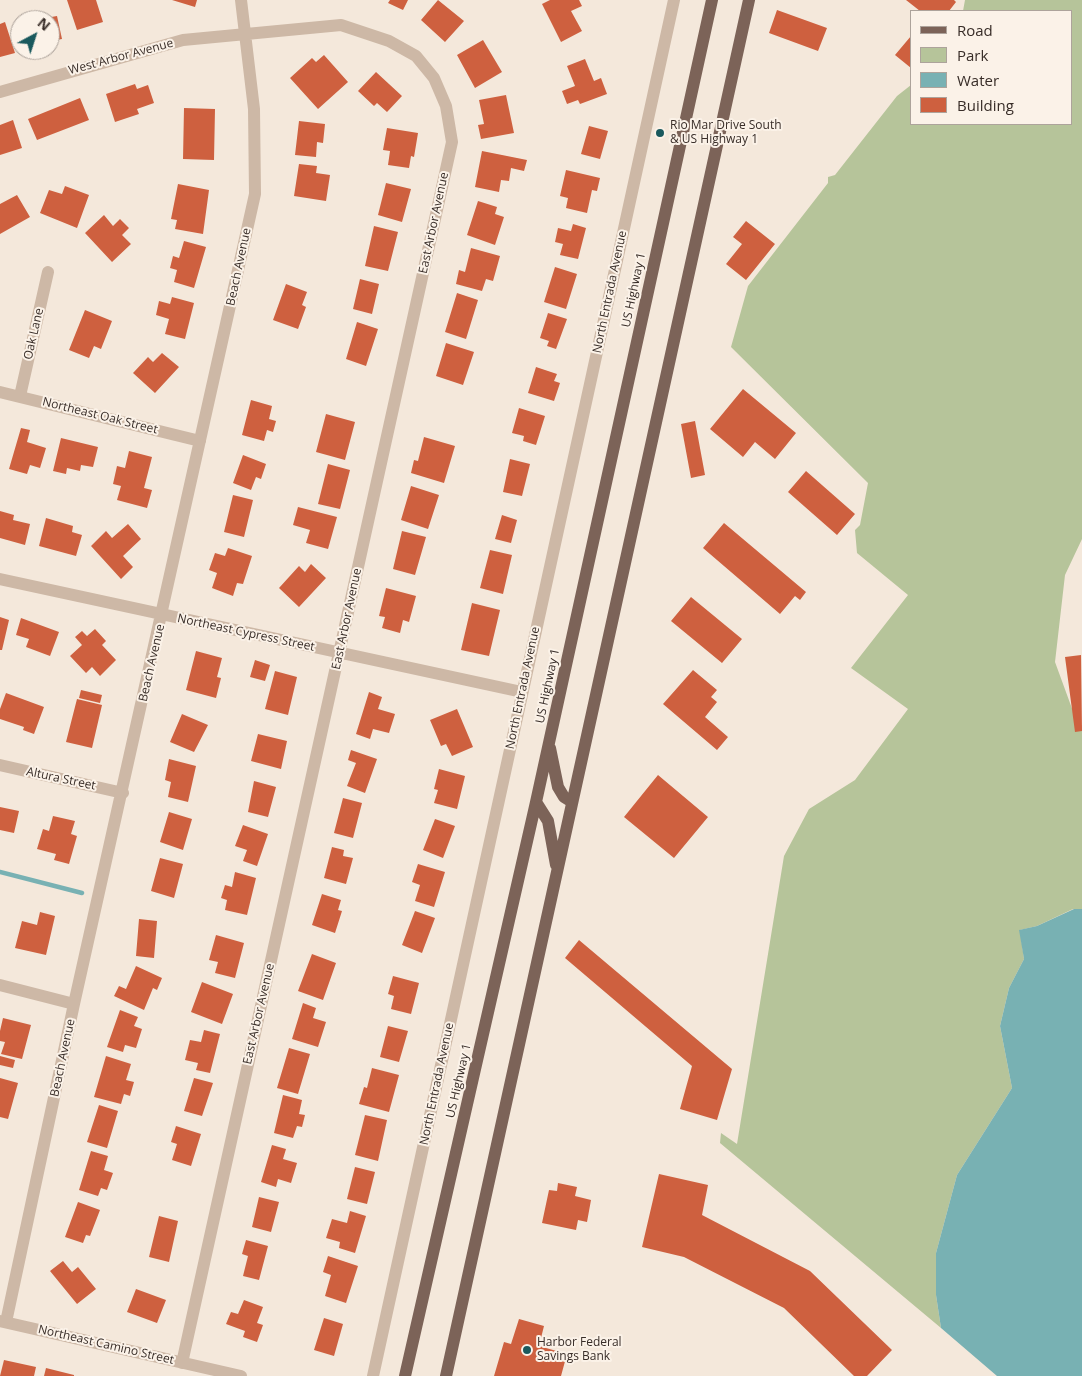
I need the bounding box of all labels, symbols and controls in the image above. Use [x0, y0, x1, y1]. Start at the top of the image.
north arrow [10, 10, 60, 60]
legend [910, 10, 1072, 125]
text: N [34, 13, 55, 35]
text: Road [957, 20, 993, 40]
street label: West Arbor Avenue [67, 36, 175, 78]
text: Park [957, 45, 988, 65]
text: Water [957, 70, 999, 90]
text: Building [957, 95, 1014, 115]
place label: Rio Mar Drive South & US Highway 1 [670, 119, 782, 147]
marker: Rio Mar Drive South & US Highway 1 [654, 127, 666, 139]
street label: East Arbor Avenue [416, 171, 452, 275]
street label: Beach Avenue [224, 227, 254, 307]
street label: North Entrada Avenue [590, 230, 630, 354]
street label: US Highway 1 [619, 251, 649, 329]
street label: Oak Lane [21, 307, 47, 361]
street label: Northeast Oak Street [41, 395, 159, 437]
street label: East Arbor Avenue [329, 567, 365, 671]
street label: Northeast Cypress Street [176, 611, 316, 655]
street label: Beach Avenue [136, 623, 168, 703]
street label: North Entrada Avenue [503, 626, 543, 750]
street label: US Highway 1 [533, 647, 563, 725]
street label: Altura Street [25, 765, 97, 793]
street label: East Arbor Avenue [240, 962, 278, 1066]
street label: Beach Avenue [48, 1018, 78, 1098]
street label: North Entrada Avenue [417, 1022, 457, 1146]
street label: US Highway 1 [443, 1042, 475, 1120]
street label: Northeast Camino Street [37, 1322, 175, 1368]
place label: Harbor Federal Savings Bank [537, 1336, 622, 1364]
marker: Harbor Federal Savings Bank [521, 1344, 533, 1356]

